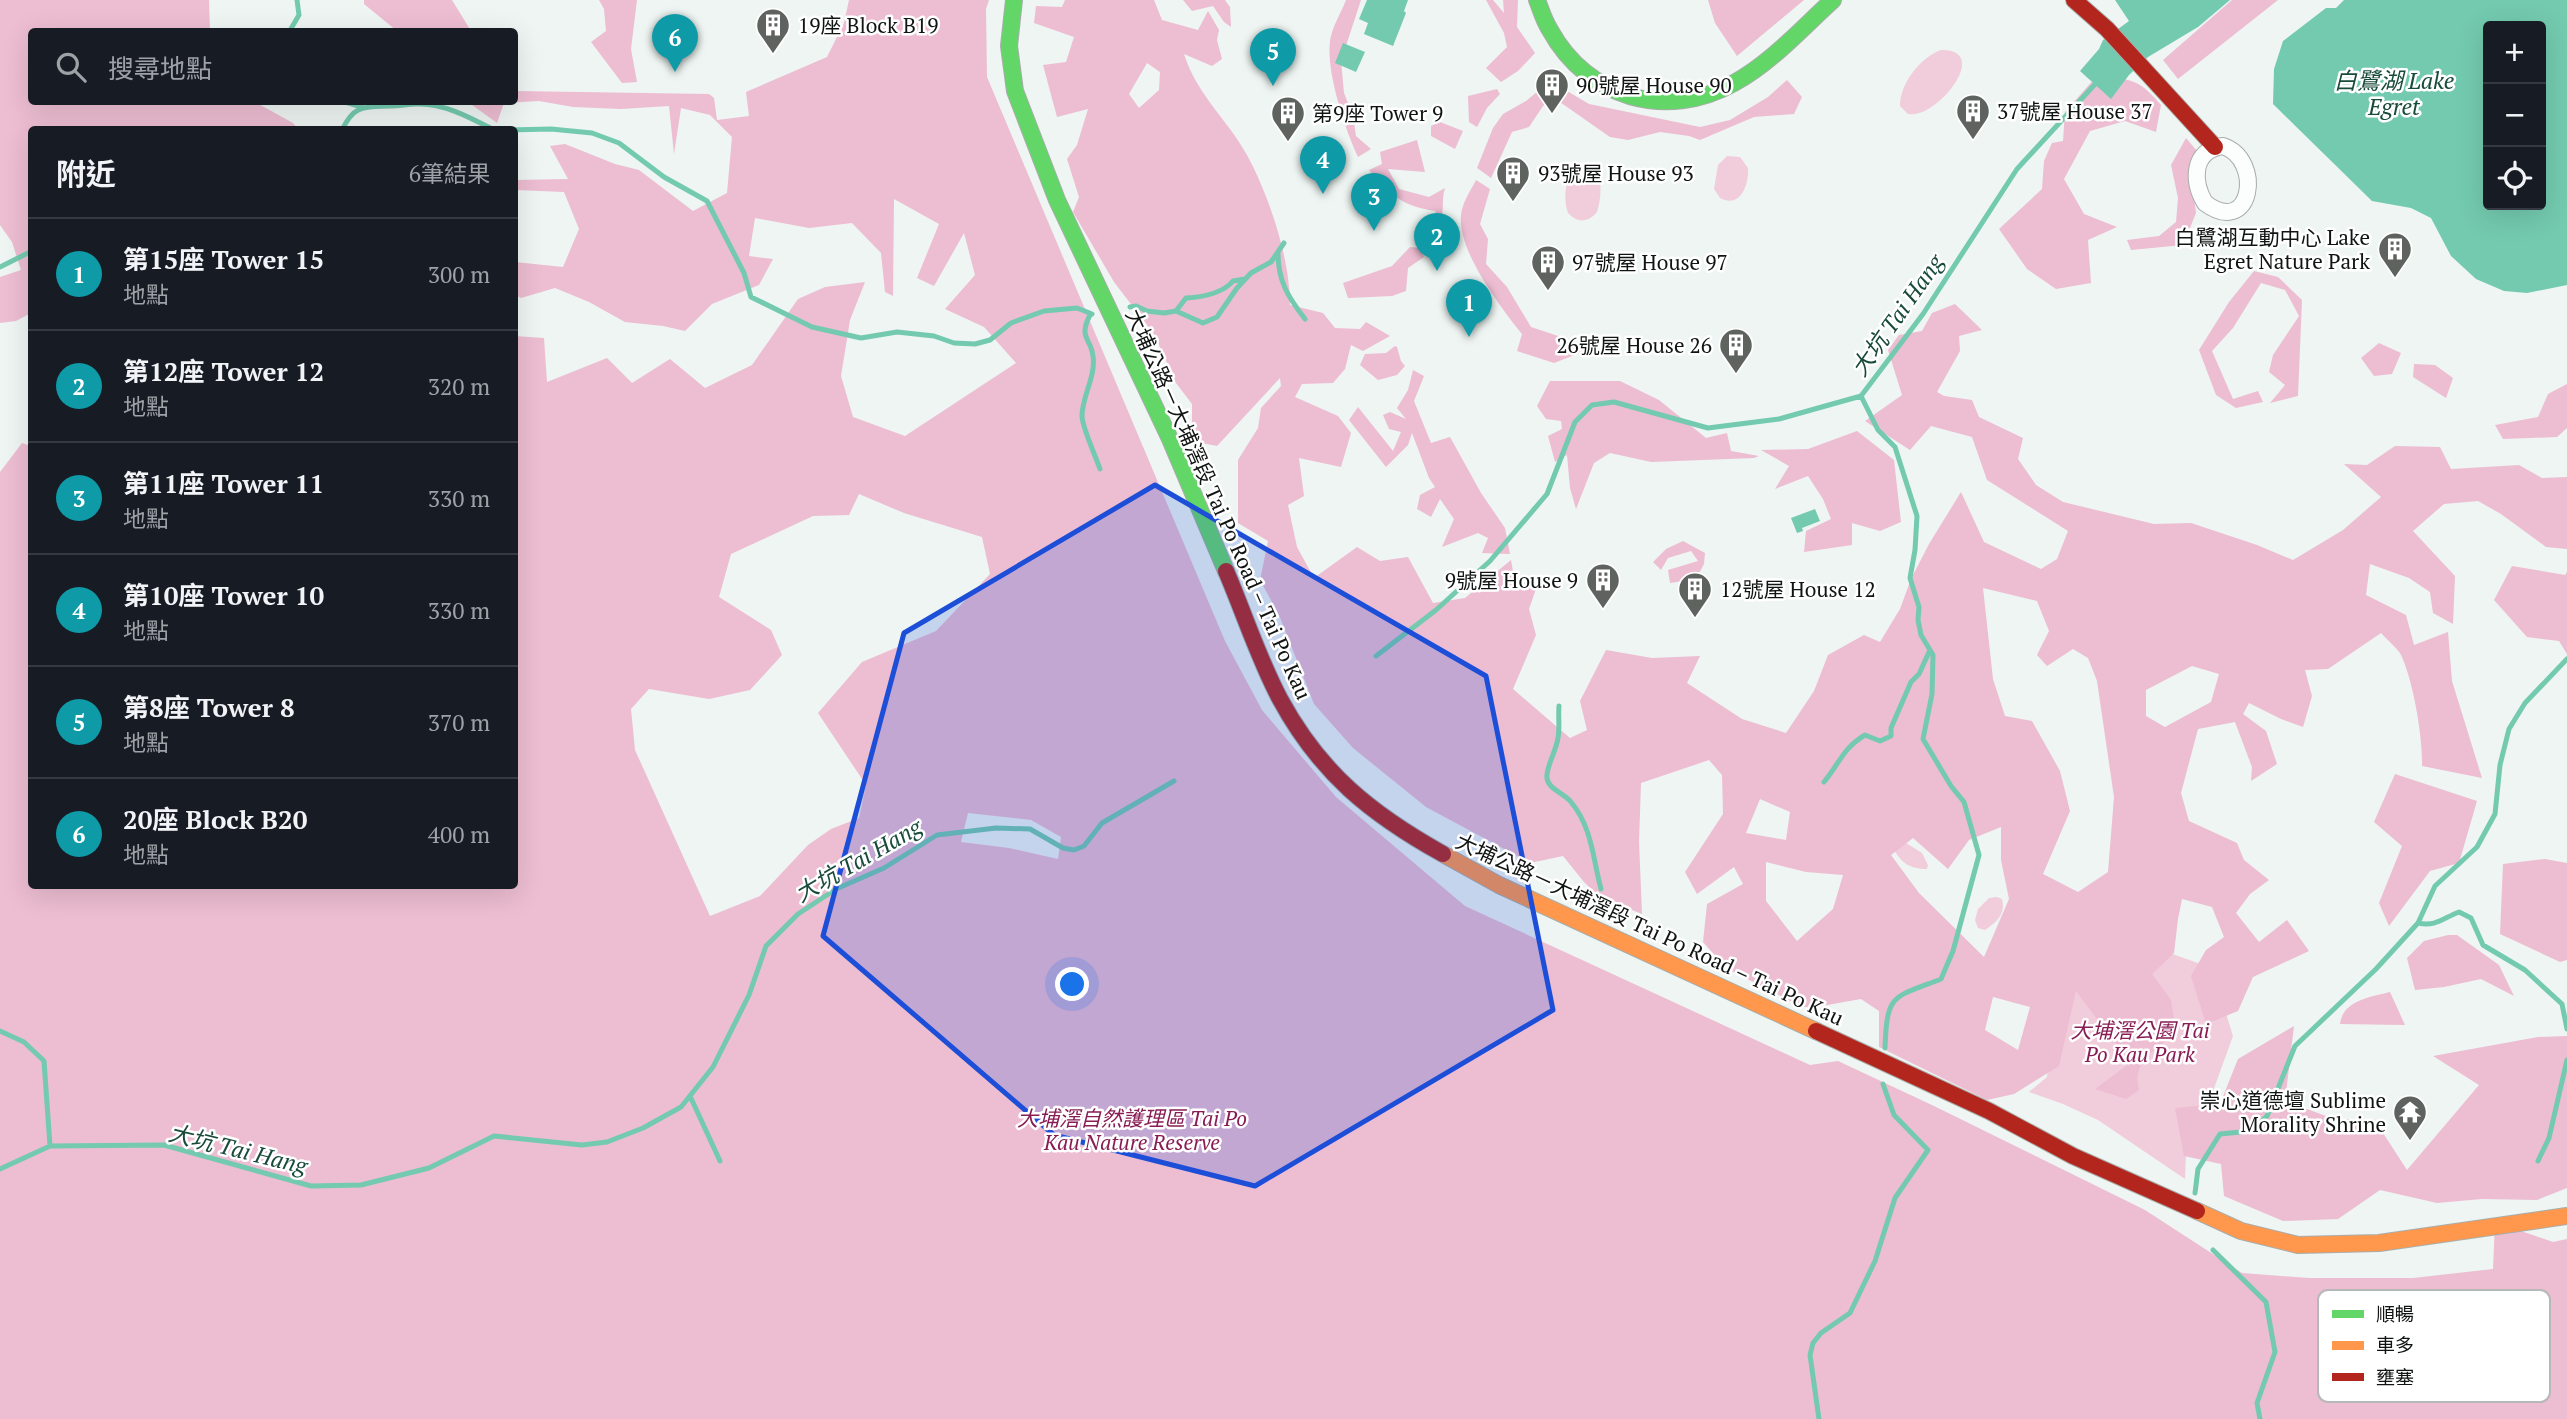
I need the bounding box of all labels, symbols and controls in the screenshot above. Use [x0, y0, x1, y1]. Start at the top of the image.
building icon: 19座 Block B19 [754, 6, 792, 55]
place label: 19座 Block B19 [798, 11, 938, 39]
pin: 6 [652, 14, 698, 72]
map controls [2483, 21, 2546, 210]
button: + [2483, 21, 2546, 84]
search box [28, 28, 518, 105]
pin: 5 [1250, 28, 1296, 86]
icon: search [52, 48, 90, 86]
text: 搜尋地點 [108, 51, 212, 85]
water label: 白鷺湖 Lake Egret [2334, 65, 2454, 122]
building icon: 90號屋 House 90 [1533, 66, 1571, 115]
place label: 90號屋 House 90 [1576, 71, 1732, 99]
button: − [2483, 84, 2546, 147]
building icon: 37號屋 House 37 [1954, 92, 1992, 141]
building icon: 第9座 Tower 9 [1269, 94, 1307, 143]
place label: 37號屋 House 37 [1997, 97, 2153, 125]
place label: 第9座 Tower 9 [1312, 99, 1443, 127]
pin: 4 [1300, 136, 1346, 194]
button: locate [2483, 147, 2546, 210]
text: 附近 [56, 154, 116, 194]
building icon: 93號屋 House 93 [1494, 154, 1532, 203]
text: 6筆結果 [409, 158, 490, 189]
place label: 93號屋 House 93 [1538, 159, 1694, 187]
pin: 3 [1351, 173, 1397, 231]
pin: 2 [1414, 213, 1460, 271]
place label: 白鷺湖互動中心 Lake Egret Nature Park [2175, 223, 2370, 275]
building icon: 白鷺湖互動中心 Lake Egret Nature Park [2376, 230, 2414, 279]
text: 第15座 Tower 15 [123, 242, 324, 276]
building icon: 97號屋 House 97 [1529, 243, 1567, 292]
water label: 大坑 Tai Hang [1844, 247, 1951, 382]
place label: 97號屋 House 97 [1572, 248, 1728, 276]
text: 1 [73, 259, 86, 290]
text: 300 m [428, 259, 490, 290]
text: 地點 [123, 279, 169, 310]
pin: 1 [1446, 279, 1492, 337]
street label: 大埔公路－大埔滘段 Tai Po Road – Tai Po Kau [1120, 304, 1318, 704]
building icon: 26號屋 House 26 [1717, 326, 1755, 375]
place label: 26號屋 House 26 [1556, 331, 1712, 359]
text: 第12座 Tower 12 [123, 354, 324, 388]
text: 2 [73, 371, 86, 402]
text: 320 m [428, 371, 490, 402]
text: 地點 [123, 391, 169, 422]
text: 第11座 Tower 11 [123, 466, 324, 500]
text: 3 [73, 483, 86, 514]
text: 330 m [428, 483, 490, 514]
text: 地點 [123, 503, 169, 534]
building icon: 9號屋 House 9 [1584, 561, 1622, 610]
place label: 9號屋 House 9 [1445, 566, 1578, 594]
building icon: 12號屋 House 12 [1676, 570, 1714, 619]
place label: 12號屋 House 12 [1720, 575, 1876, 603]
text: 第10座 Tower 10 [123, 578, 324, 612]
text: 4 [73, 595, 86, 626]
text: 330 m [428, 595, 490, 626]
text: 地點 [123, 615, 169, 646]
text: 第8座 Tower 8 [123, 690, 295, 724]
text: 5 [73, 707, 86, 738]
text: 370 m [428, 707, 490, 738]
text: 地點 [123, 727, 169, 758]
text: 20座 Block B20 [123, 802, 307, 836]
water label: 大坑 Tai Hang [789, 810, 929, 909]
text: 6 [73, 819, 86, 850]
text: 400 m [428, 819, 490, 850]
street label: 大埔公路－大埔滘段 Tai Po Road – Tai Po Kau [1452, 827, 1848, 1031]
text: 地點 [123, 839, 169, 870]
your location [1055, 967, 1089, 1001]
park label: 大埔滘公園 Tai Po Kau Park [2070, 1016, 2210, 1068]
place label: 崇心道德壇 Sublime Morality Shrine [2200, 1086, 2386, 1138]
temple icon: 崇心道德壇 Sublime Morality Shrine [2391, 1093, 2429, 1142]
park label: 大埔滘自然護理區 Tai Po Kau Nature Reserve [1017, 1104, 1247, 1156]
water label: 大坑 Tai Hang [165, 1117, 312, 1182]
legend [2318, 1290, 2550, 1402]
text: 順暢 [2376, 1301, 2414, 1326]
text: 車多 [2376, 1332, 2414, 1357]
text: 壅塞 [2376, 1364, 2414, 1389]

